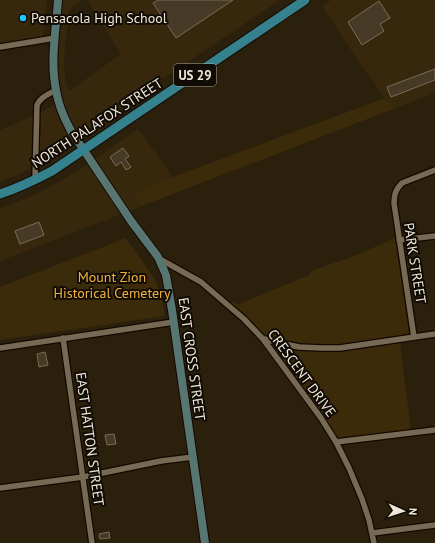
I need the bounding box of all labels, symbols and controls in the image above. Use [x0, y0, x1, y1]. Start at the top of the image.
place label: Pensacola High School [31, 9, 167, 27]
marker: Pensacola High School [18, 13, 28, 23]
road number: US 29 [174, 64, 216, 86]
street label: NORTH PALAFOX STREET [28, 74, 166, 172]
street label: PARK STREET [400, 221, 430, 305]
park label: Mount Zion Historical Cemetery [54, 268, 171, 302]
street label: EAST CROSS STREET [174, 296, 210, 422]
street label: CRESCENT DRIVE [264, 326, 340, 420]
street label: EAST HATTON STREET [72, 371, 108, 507]
north arrow [383, 491, 423, 531]
text: N [406, 508, 420, 516]

